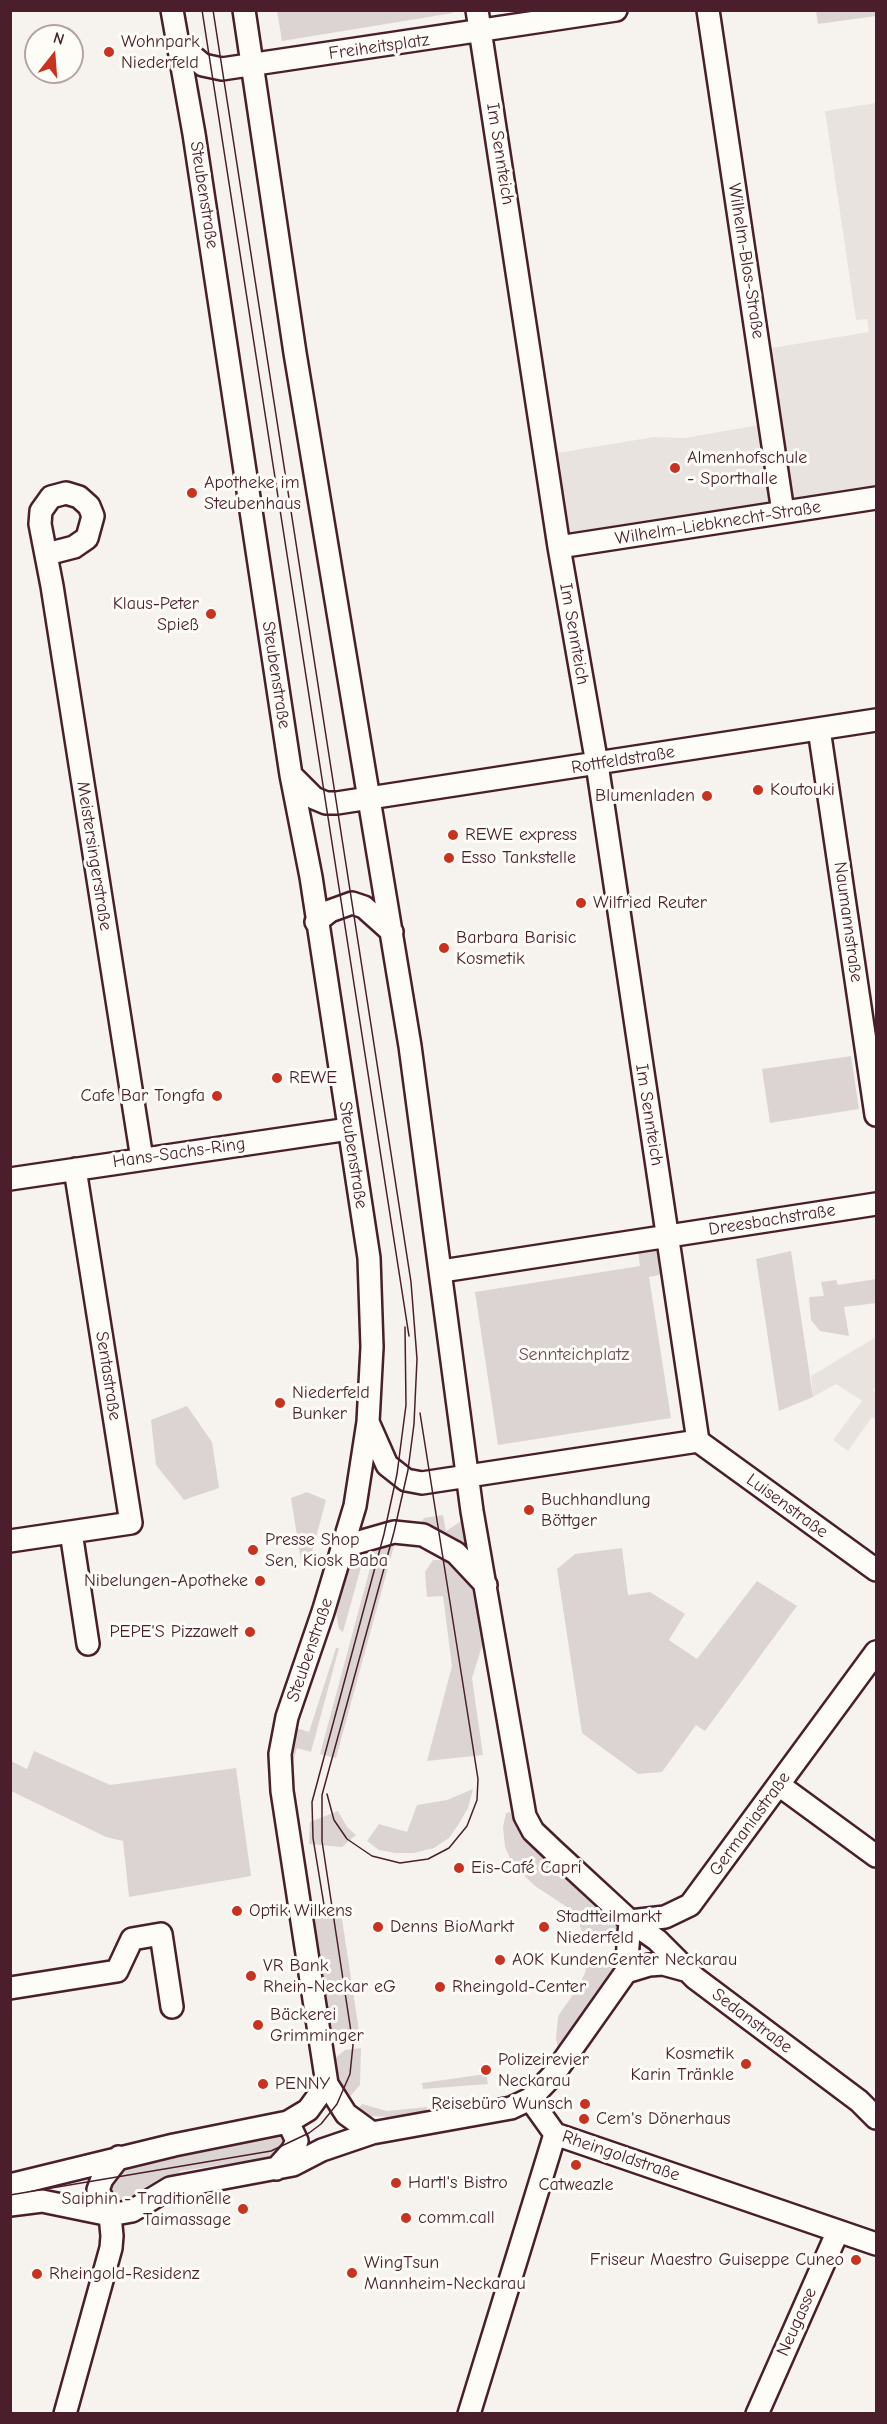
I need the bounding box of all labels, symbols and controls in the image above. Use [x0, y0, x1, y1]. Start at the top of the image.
north arrow [24, 24, 84, 84]
text: N [51, 29, 66, 49]
street label: Freiheitsplatz [327, 29, 431, 65]
place label: Wohnpark Niederfeld [121, 31, 200, 74]
marker: Wohnpark Niederfeld [102, 45, 116, 59]
street label: Im Sennteich [481, 102, 519, 206]
street label: Steubenstraße [185, 140, 223, 250]
street label: Wilhelm-Blos-Straße [723, 182, 769, 340]
place label: Almenhofschule - Sporthalle [687, 447, 807, 490]
marker: Almenhofschule - Sporthalle [668, 461, 682, 475]
place label: Apotheke im Steubenhaus [204, 472, 301, 514]
marker: Apotheke im Steubenhaus [185, 486, 199, 500]
street label: Wilhelm-Liebknecht-Straße [614, 496, 822, 550]
street label: Im Sennteich [554, 581, 594, 687]
place label: Klaus-Peter Spieß [113, 593, 199, 636]
marker: Klaus-Peter Spieß [204, 607, 218, 621]
street label: Steubenstraße [257, 620, 295, 730]
street label: Rottfeldstraße [570, 741, 676, 779]
place label: Koutouki [770, 779, 835, 801]
street label: Meistersingerstraße [72, 780, 116, 932]
marker: Koutouki [751, 783, 765, 797]
place label: Blumenladen [595, 785, 695, 807]
marker: Blumenladen [700, 789, 714, 803]
place label: REWE express [465, 824, 577, 846]
marker: REWE express [446, 828, 460, 842]
place label: Esso Tankstelle [461, 847, 576, 869]
marker: Esso Tankstelle [442, 851, 456, 865]
street label: Naumannstraße [829, 860, 867, 984]
place label: Wilfried Reuter [593, 892, 707, 914]
marker: Wilfried Reuter [574, 896, 588, 910]
place label: Barbara Barisic Kosmetik [456, 927, 577, 970]
marker: Barbara Barisic Kosmetik [437, 941, 451, 955]
street label: Im Sennteich [630, 1063, 668, 1167]
place label: REWE [289, 1067, 337, 1089]
marker: REWE [270, 1071, 284, 1085]
place label: Cafe Bar Tongfa [81, 1085, 205, 1107]
marker: Cafe Bar Tongfa [210, 1089, 224, 1103]
street label: Steubenstraße [334, 1100, 372, 1210]
street label: Hans-Sachs-Ring [111, 1133, 247, 1173]
street label: Dreesbachstraße [707, 1199, 837, 1241]
street label: Sentastraße [90, 1330, 126, 1422]
park label: Sennteichplatz [519, 1344, 629, 1366]
place label: Niederfeld Bunker [292, 1382, 370, 1424]
marker: Niederfeld Bunker [273, 1396, 287, 1410]
street label: Luisenstraße [742, 1469, 832, 1543]
place label: Buchhandlung Böttger [541, 1489, 651, 1532]
marker: Buchhandlung Böttger [522, 1503, 536, 1517]
place label: Presse Shop Sen, Kiosk Baba [265, 1529, 388, 1572]
marker: Presse Shop Sen, Kiosk Baba [246, 1543, 260, 1557]
place label: Nibelungen-Apotheke [84, 1570, 248, 1592]
marker: Nibelungen-Apotheke [253, 1574, 267, 1588]
street label: Steubenstraße [282, 1595, 338, 1705]
place label: PEPE'S Pizzawelt [109, 1621, 238, 1643]
marker: PEPE'S Pizzawelt [243, 1625, 257, 1639]
street label: Germaniastraße [705, 1768, 795, 1880]
place label: Eis-Café Capri [471, 1857, 582, 1879]
marker: Eis-Café Capri [452, 1861, 466, 1875]
place label: Optik Wilkens [249, 1900, 352, 1922]
marker: Optik Wilkens [230, 1904, 244, 1918]
place label: Stadtteilmarkt Niederfeld [556, 1906, 661, 1948]
place label: Denns BioMarkt [390, 1916, 514, 1938]
marker: Denns BioMarkt [371, 1920, 385, 1934]
marker: Stadtteilmarkt Niederfeld [537, 1920, 551, 1934]
place label: AOK KundenCenter Neckarau [512, 1949, 737, 1971]
marker: AOK KundenCenter Neckarau [493, 1953, 507, 1967]
place label: VR Bank Rhein-Neckar eG [263, 1955, 396, 1998]
marker: VR Bank Rhein-Neckar eG [244, 1969, 258, 1983]
place label: Rheingold-Center [452, 1976, 586, 1998]
marker: Rheingold-Center [433, 1980, 447, 1994]
street label: Sedanstraße [708, 1984, 796, 2058]
place label: Bäckerei Grimminger [270, 2004, 364, 2046]
marker: Bäckerei Grimminger [251, 2018, 265, 2032]
place label: Kosmetik Karin Tränkle [631, 2043, 734, 2086]
place label: Polizeirevier Neckarau [498, 2049, 589, 2092]
marker: Kosmetik Karin Tränkle [739, 2057, 753, 2071]
marker: Polizeirevier Neckarau [479, 2063, 493, 2077]
place label: PENNY [275, 2073, 330, 2095]
marker: PENNY [256, 2077, 270, 2091]
place label: Reisebüro Wunsch [431, 2093, 573, 2115]
marker: Reisebüro Wunsch [578, 2097, 592, 2111]
place label: Cem's Dönerhaus [596, 2108, 731, 2130]
marker: Cem's Dönerhaus [577, 2112, 591, 2126]
street label: Rheingoldstraße [559, 2126, 683, 2186]
marker: Catweazle [569, 2158, 583, 2172]
place label: Hartl's Bistro [408, 2172, 508, 2194]
place label: Catweazle [538, 2174, 614, 2196]
marker: Hartl's Bistro [389, 2176, 403, 2190]
place label: Saiphin - Traditionelle Taimassage [61, 2188, 231, 2230]
marker: Saiphin - Traditionelle Taimassage [236, 2202, 250, 2216]
place label: comm.call [418, 2207, 495, 2229]
marker: comm.call [399, 2211, 413, 2225]
place label: Friseur Maestro Guiseppe Cuneo [590, 2249, 844, 2271]
place label: WingTsun Mannheim-Neckarau [364, 2252, 526, 2294]
marker: Friseur Maestro Guiseppe Cuneo [849, 2253, 863, 2267]
place label: Rheingold-Residenz [49, 2263, 200, 2285]
marker: WingTsun Mannheim-Neckarau [345, 2266, 359, 2280]
marker: Rheingold-Residenz [30, 2267, 44, 2281]
street label: Neugasse [772, 2284, 822, 2360]

